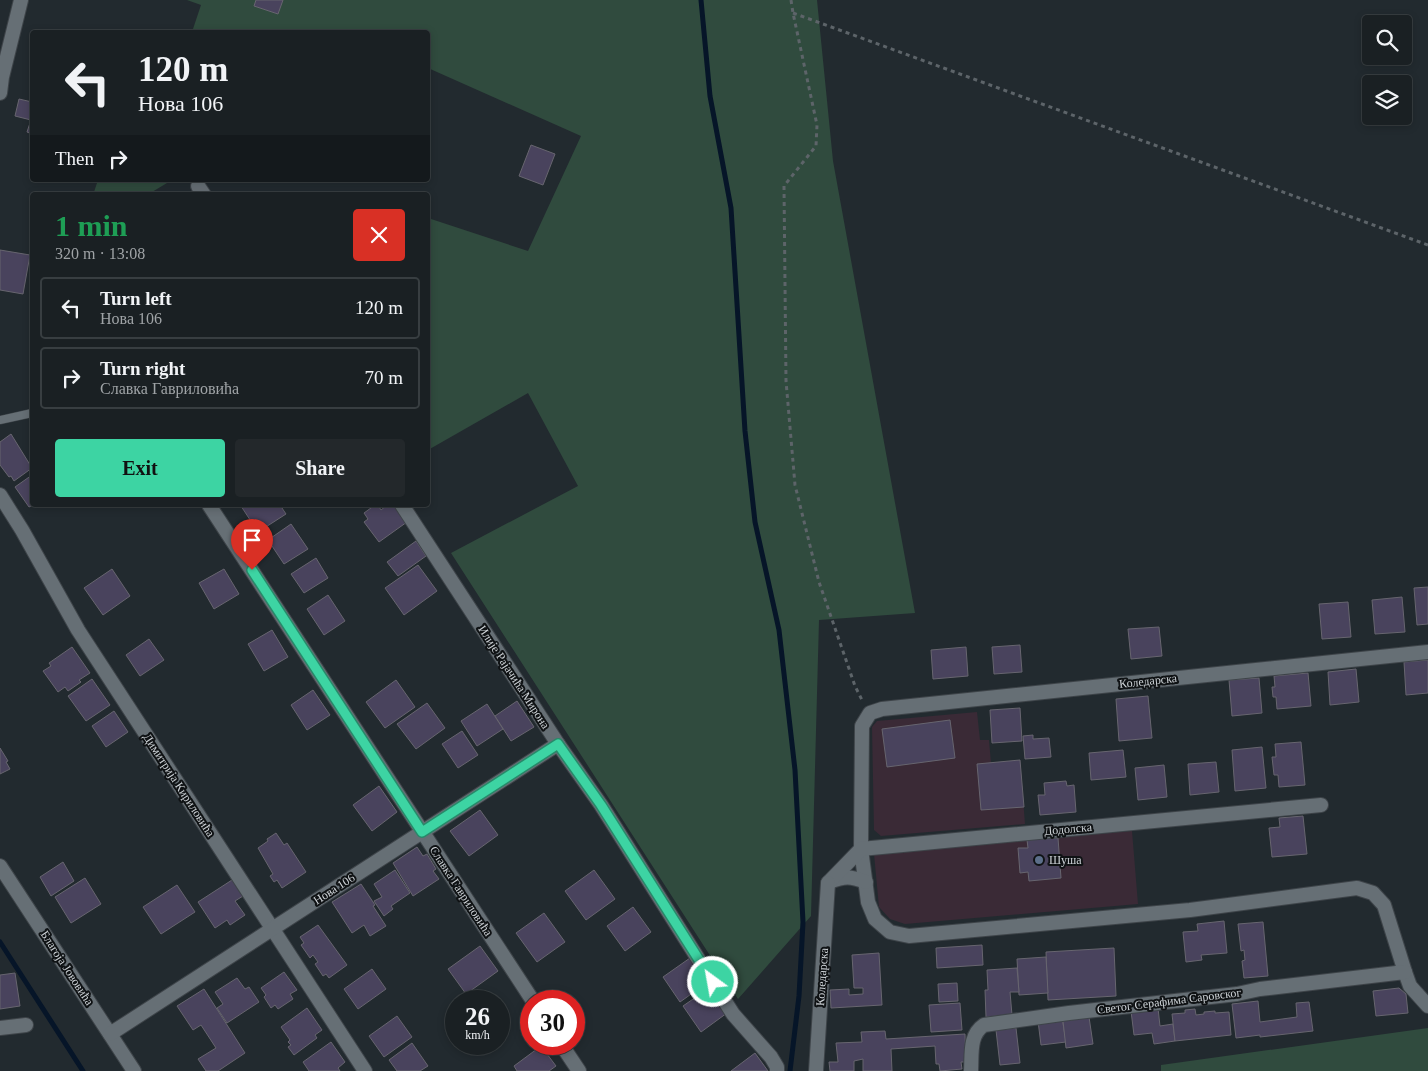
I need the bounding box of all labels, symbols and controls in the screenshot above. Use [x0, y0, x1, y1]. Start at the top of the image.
map controls [1362, 15, 1412, 125]
button: search [1362, 15, 1412, 65]
icon: left [55, 50, 120, 115]
text: 120 m [138, 50, 228, 89]
button: layers [1362, 75, 1412, 125]
text: Нова 106 [138, 91, 223, 116]
icon: right [104, 145, 132, 173]
text: Then [55, 148, 94, 169]
text: 1 min [55, 209, 128, 242]
button: close [353, 209, 405, 261]
text: 320 m · 13:08 [55, 245, 145, 262]
text: Turn left [100, 288, 172, 309]
icon: left [57, 294, 85, 322]
text: 120 m [355, 297, 403, 318]
text: Нова 106 [100, 310, 162, 327]
text: Turn right [100, 358, 185, 379]
icon: right [57, 364, 85, 392]
text: 70 m [364, 367, 403, 388]
text: Славка Гавриловића [100, 380, 239, 397]
button: Exit [55, 439, 225, 497]
button: Share [235, 439, 405, 497]
pin [231, 519, 273, 570]
icon: arrive [238, 526, 266, 554]
street label: Илије Рајачића Мирона [475, 623, 553, 732]
street label: Коледарска [1118, 671, 1178, 691]
street label: Димитрија Кириловића [140, 731, 218, 840]
street label: Додолска [1043, 820, 1093, 838]
street label: Славка Гавриловића [427, 843, 496, 939]
place label: Шуша [1049, 853, 1082, 867]
marker: Шуша [1033, 854, 1045, 866]
street label: Нова 106 [311, 870, 357, 908]
street label: Благоја Јововића [38, 928, 97, 1008]
street label: Коледарска [813, 947, 831, 1006]
position arrow [686, 955, 738, 1007]
street label: Светог Серафима Саровског [1096, 985, 1242, 1017]
speed limit sign: 30 [520, 990, 585, 1055]
text: 26 [465, 1003, 490, 1030]
text: km/h [465, 1028, 490, 1042]

